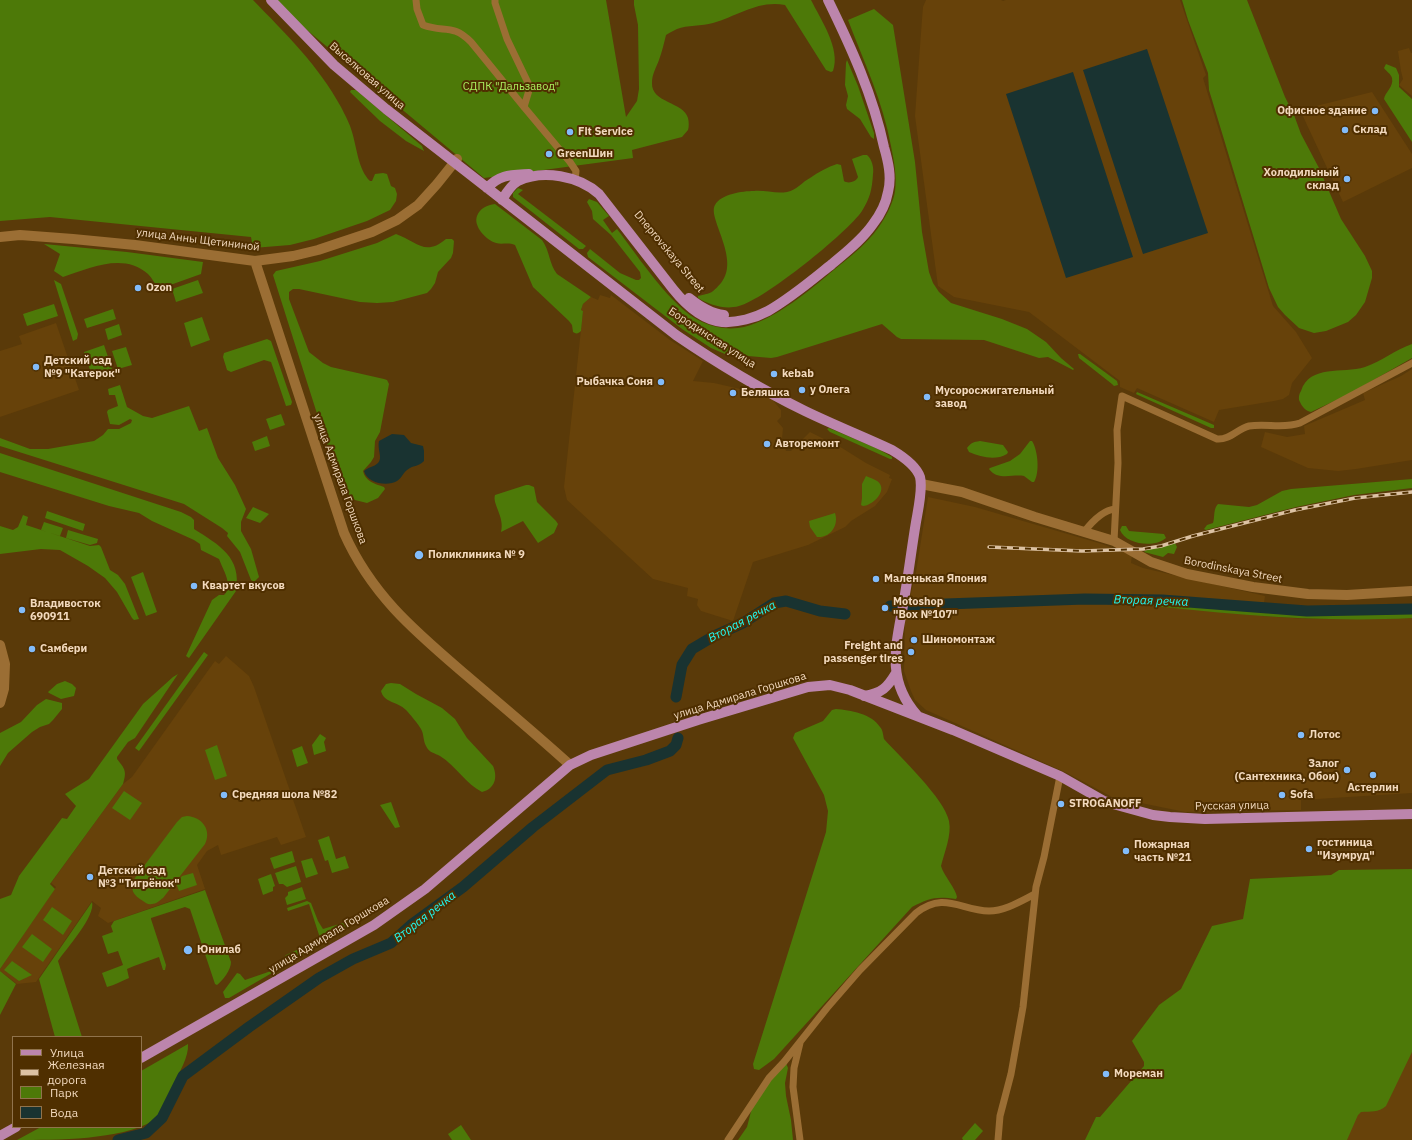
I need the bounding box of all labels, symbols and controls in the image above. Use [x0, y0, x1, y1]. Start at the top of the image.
street label: Выселковая улица [327, 40, 407, 112]
park label: СДПК "Дальзавод" [463, 80, 559, 94]
place label: Офисное здание [1277, 104, 1367, 118]
marker: Офисное здание [1370, 106, 1380, 116]
place label: Склад [1353, 123, 1387, 137]
place label: Fit Service [578, 125, 633, 139]
marker: Склад [1340, 125, 1350, 135]
marker: Fit Service [565, 127, 575, 137]
place label: GreenШин [557, 147, 613, 161]
marker: GreenШин [544, 149, 554, 159]
place label: Холодильный склад [1264, 166, 1339, 192]
marker: Холодильный склад [1342, 174, 1352, 184]
street label: Dneprovskaya Street [631, 209, 707, 295]
street label: улица Анны Щетининой [136, 226, 260, 254]
place label: Ozon [146, 281, 172, 295]
marker: Ozon [133, 283, 143, 293]
street label: Бородинская улица [666, 305, 758, 371]
place label: Детский сад №9 "Катерок" [44, 354, 120, 380]
marker: Детский сад №9 "Катерок" [31, 362, 41, 372]
place label: kebab [782, 367, 814, 381]
marker: kebab [769, 369, 779, 379]
place label: Рыбачка Соня [577, 375, 653, 389]
marker: Рыбачка Соня [656, 377, 666, 387]
place label: у Олега [810, 383, 850, 397]
place label: Мусоросжигательный завод [935, 384, 1054, 410]
marker: у Олега [797, 385, 807, 395]
place label: Беляшка [741, 386, 789, 400]
marker: Беляшка [728, 388, 738, 398]
marker: Мусоросжигательный завод [922, 392, 932, 402]
street label: улица Адмирала Горшкова [310, 412, 370, 546]
place label: Авторемонт [775, 437, 840, 451]
marker: Авторемонт [762, 439, 772, 449]
place label: Поликлиника № 9 [428, 548, 525, 562]
marker: Поликлиника № 9 [413, 549, 425, 561]
street label: Borodinskaya Street [1183, 554, 1283, 586]
place label: Маленькая Япония [884, 572, 987, 586]
marker: Маленькая Япония [871, 574, 881, 584]
place label: Квартет вкусов [202, 579, 285, 593]
marker: Квартет вкусов [189, 581, 199, 591]
water label: Вторая речка [1113, 593, 1189, 609]
place label: Motoshop "Box №107" [893, 595, 957, 621]
place label: Владивосток 690911 [30, 597, 101, 623]
water label: Вторая речка [706, 598, 778, 646]
marker: Motoshop "Box №107" [880, 603, 890, 613]
marker: Владивосток 690911 [17, 605, 27, 615]
place label: Шиномонтаж [922, 633, 995, 647]
marker: Шиномонтаж [909, 635, 919, 645]
place label: Freight and passenger tires [824, 639, 903, 665]
place label: Самбери [40, 642, 87, 656]
marker: Самбери [27, 644, 37, 654]
marker: Freight and passenger tires [906, 647, 916, 657]
street label: улица Адмирала Горшкова [672, 670, 808, 722]
place label: Лотос [1309, 728, 1341, 742]
marker: Лотос [1296, 730, 1306, 740]
place label: Залог (Сантехника, Обои) [1235, 757, 1339, 783]
marker: Залог (Сантехника, Обои) [1342, 765, 1352, 775]
marker: Астерлин [1368, 770, 1378, 780]
place label: Астерлин [1347, 781, 1399, 795]
place label: Средняя шола №82 [232, 788, 337, 802]
place label: Sofa [1290, 788, 1313, 802]
marker: Средняя шола №82 [219, 790, 229, 800]
marker: Sofa [1277, 790, 1287, 800]
place label: STROGANOFF [1069, 797, 1141, 811]
marker: STROGANOFF [1056, 799, 1066, 809]
street label: Русская улица [1195, 799, 1269, 813]
place label: гостиница "Изумруд" [1317, 836, 1375, 862]
place label: Пожарная часть №21 [1134, 838, 1191, 864]
marker: гостиница "Изумруд" [1304, 844, 1314, 854]
marker: Пожарная часть №21 [1121, 846, 1131, 856]
place label: Детский сад №3 "Тигрёнок" [98, 864, 180, 890]
marker: Детский сад №3 "Тигрёнок" [85, 872, 95, 882]
water label: Вторая речка [391, 888, 459, 946]
street label: улица Адмирала Горшкова [267, 894, 391, 976]
place label: Юнилаб [197, 943, 241, 957]
marker: Юнилаб [182, 944, 194, 956]
legend [12, 1036, 142, 1128]
text: Улица [50, 1045, 84, 1060]
text: Железная дорога [47, 1057, 105, 1087]
place label: Мореман [1114, 1067, 1163, 1081]
marker: Мореман [1101, 1069, 1111, 1079]
text: Парк [50, 1085, 78, 1100]
text: Вода [50, 1105, 78, 1120]

